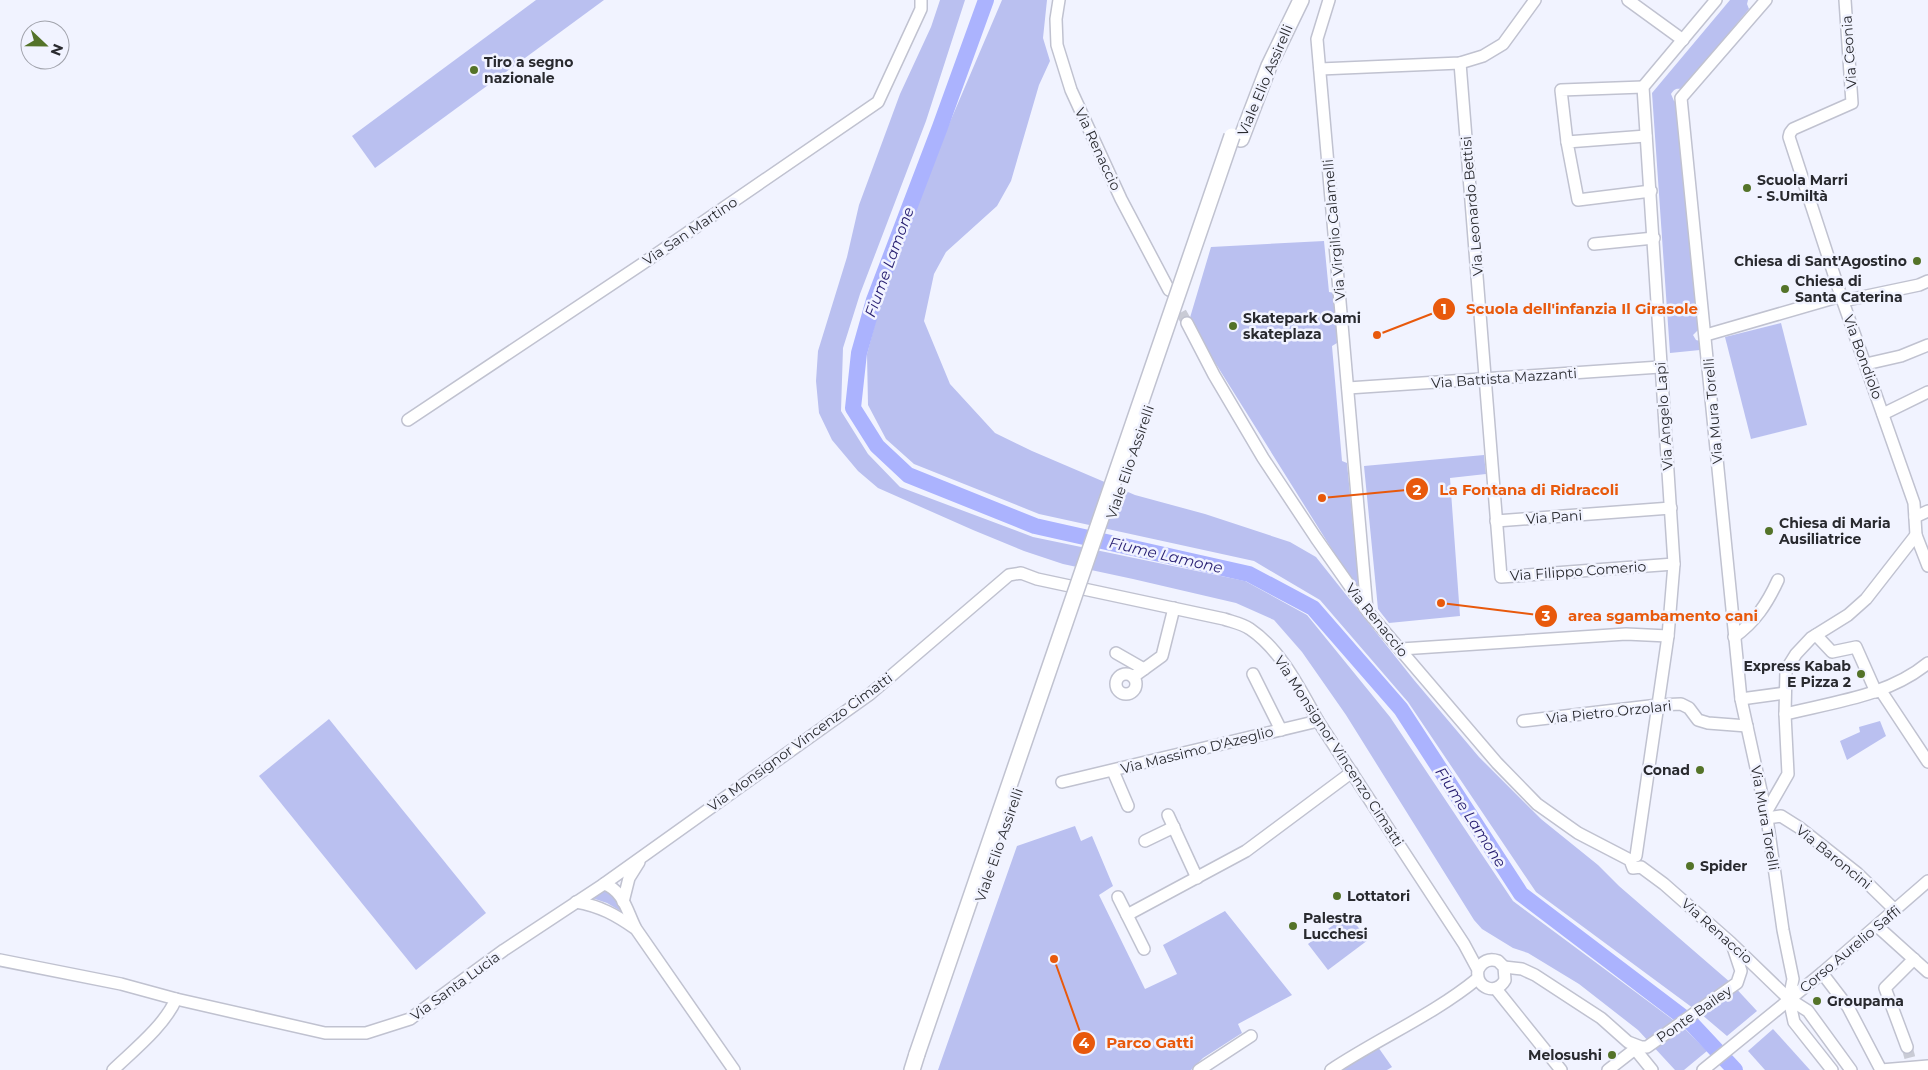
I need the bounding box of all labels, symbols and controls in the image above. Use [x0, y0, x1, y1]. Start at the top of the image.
street label: Via Ceonia [1837, 15, 1861, 89]
north arrow [20, 20, 70, 70]
street label: Viale Elio Assirelli [1233, 22, 1297, 138]
text: N [47, 41, 68, 58]
place label: Tiro a segno nazionale [484, 53, 573, 87]
marker: Tiro a segno nazionale [468, 64, 480, 76]
street label: Via Renaccio [1071, 105, 1125, 194]
street label: Via Leonardo Bettisi [1457, 135, 1487, 277]
street label: Via Virgilio Calamelli [1319, 158, 1349, 302]
place label: Scuola Marri - S.Umiltà [1757, 171, 1848, 205]
marker: Scuola Marri - S.Umiltà [1741, 182, 1753, 194]
street label: Via San Martino [639, 193, 741, 269]
water label: Fiume Lamone [860, 204, 918, 320]
place label: Chiesa di Sant'Agostino [1734, 252, 1907, 270]
marker: Chiesa di Sant'Agostino [1911, 255, 1923, 267]
place label: Chiesa di Santa Caterina [1795, 272, 1903, 306]
marker: Chiesa di Santa Caterina [1779, 283, 1791, 295]
callout: Scuola dell'infanzia Il Girasole [1431, 294, 1708, 324]
text: 1 [1441, 299, 1447, 318]
text: Scuola dell'infanzia Il Girasole [1466, 299, 1698, 318]
place label: Skatepark Oami skateplaza [1243, 309, 1361, 343]
street label: Via Bondiolo [1839, 312, 1887, 402]
marker: Skatepark Oami skateplaza [1227, 320, 1239, 332]
street label: Via Mura Torelli [1699, 357, 1727, 465]
street label: Via Angelo Lapi [1651, 361, 1677, 471]
street label: Via Battista Mazzanti [1430, 364, 1578, 392]
street label: Viale Elio Assirelli [1102, 403, 1158, 521]
callout: La Fontana di Ridracoli [1405, 474, 1629, 504]
text: 2 [1413, 480, 1422, 499]
text: La Fontana di Ridracoli [1439, 480, 1619, 499]
street label: Via Pani [1525, 506, 1583, 528]
place label: Chiesa di Maria Ausiliatrice [1778, 514, 1891, 548]
marker: Chiesa di Maria Ausiliatrice [1763, 525, 1775, 537]
water label: Fiume Lamone [1107, 533, 1225, 577]
street label: Via Filippo Comerio [1509, 557, 1647, 585]
street label: Via Renaccio [1342, 580, 1412, 661]
callout: area sgambamento cani [1533, 601, 1769, 631]
text: 3 [1541, 606, 1551, 625]
text: area sgambamento cani [1568, 606, 1758, 625]
street label: Via Monsignor Vincenzo Cimatti [1270, 652, 1408, 850]
place label: Express Kabab E Pizza 2 [1743, 657, 1851, 691]
marker: Express Kabab E Pizza 2 [1855, 668, 1867, 680]
street label: Via Monsignor Vincenzo Cimatti [704, 669, 896, 815]
street label: Via Pietro Orzolari [1546, 696, 1672, 728]
street label: Via Massimo D'Azeglio [1119, 722, 1275, 778]
place label: Conad [1643, 761, 1690, 779]
water label: Fiume Lamone [1431, 763, 1511, 871]
marker: Conad [1694, 764, 1706, 776]
street label: Via Mura Torelli [1747, 764, 1783, 872]
street label: Viale Elio Assirelli [971, 786, 1027, 904]
street label: Via Baroncini [1792, 821, 1876, 893]
place label: Spider [1700, 857, 1747, 875]
marker: Spider [1684, 860, 1696, 872]
place label: Lottatori [1347, 887, 1410, 905]
marker: Lottatori [1331, 890, 1343, 902]
street label: Via Renaccio [1678, 894, 1756, 968]
street label: Corso Aurelio Saffi [1796, 901, 1904, 997]
place label: Palestra Lucchesi [1303, 909, 1368, 943]
marker: Palestra Lucchesi [1287, 920, 1299, 932]
street label: Via Santa Lucia [407, 947, 503, 1025]
street label: Ponte Bailey [1653, 981, 1736, 1047]
place label: Groupama [1827, 992, 1904, 1010]
marker: Groupama [1811, 995, 1823, 1007]
callout: Parco Gatti [1072, 1028, 1204, 1058]
text: 4 [1079, 1033, 1090, 1052]
text: Parco Gatti [1106, 1033, 1194, 1052]
place label: Melosushi [1528, 1046, 1602, 1064]
marker: Melosushi [1606, 1049, 1618, 1061]

